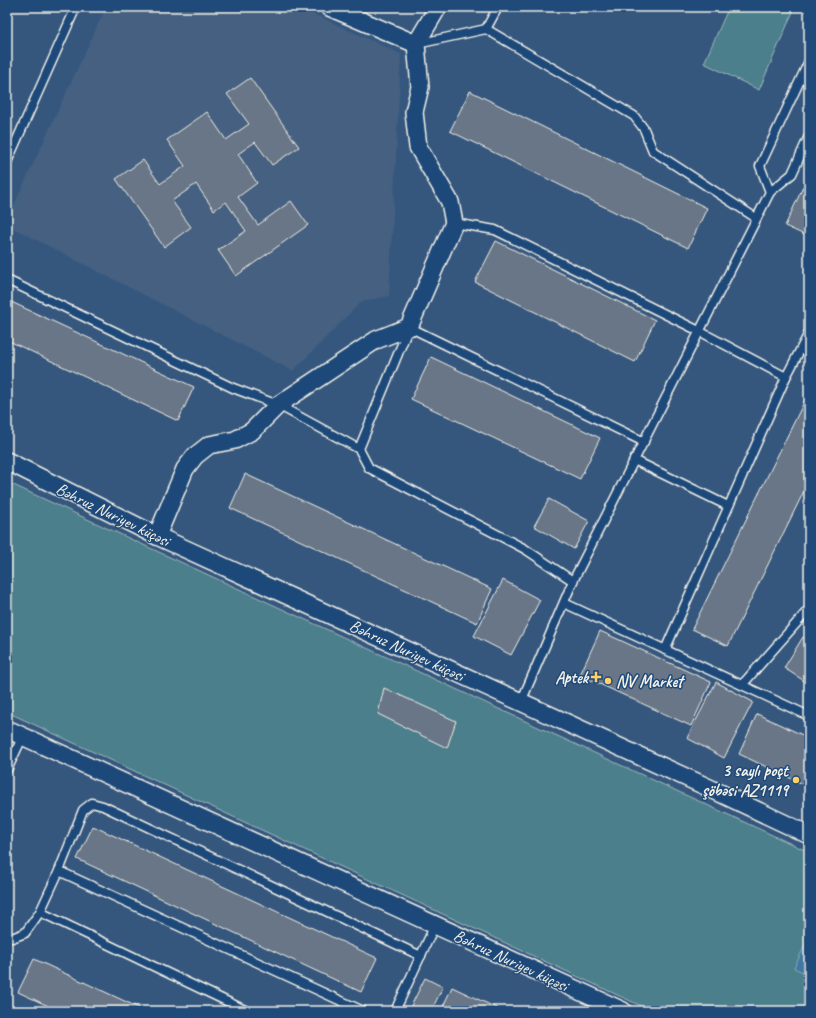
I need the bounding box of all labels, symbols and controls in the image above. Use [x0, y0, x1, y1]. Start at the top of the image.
street label: Bəhruz Nuriyev küçəsi [52, 478, 175, 552]
street label: Bəhruz Nuriyev küçəsi [346, 615, 469, 687]
place label: Aptek [555, 667, 590, 688]
place label: NV Market [616, 671, 685, 692]
marker: Aptek [591, 672, 601, 682]
marker: NV Market [603, 676, 613, 686]
place label: 3 saylı poçt şöbəsi AZ1119 [702, 760, 791, 801]
marker: 3 saylı poçt şöbəsi AZ1119 [791, 775, 801, 785]
street label: Bəhruz Nuriyev küçəsi [450, 925, 573, 997]

